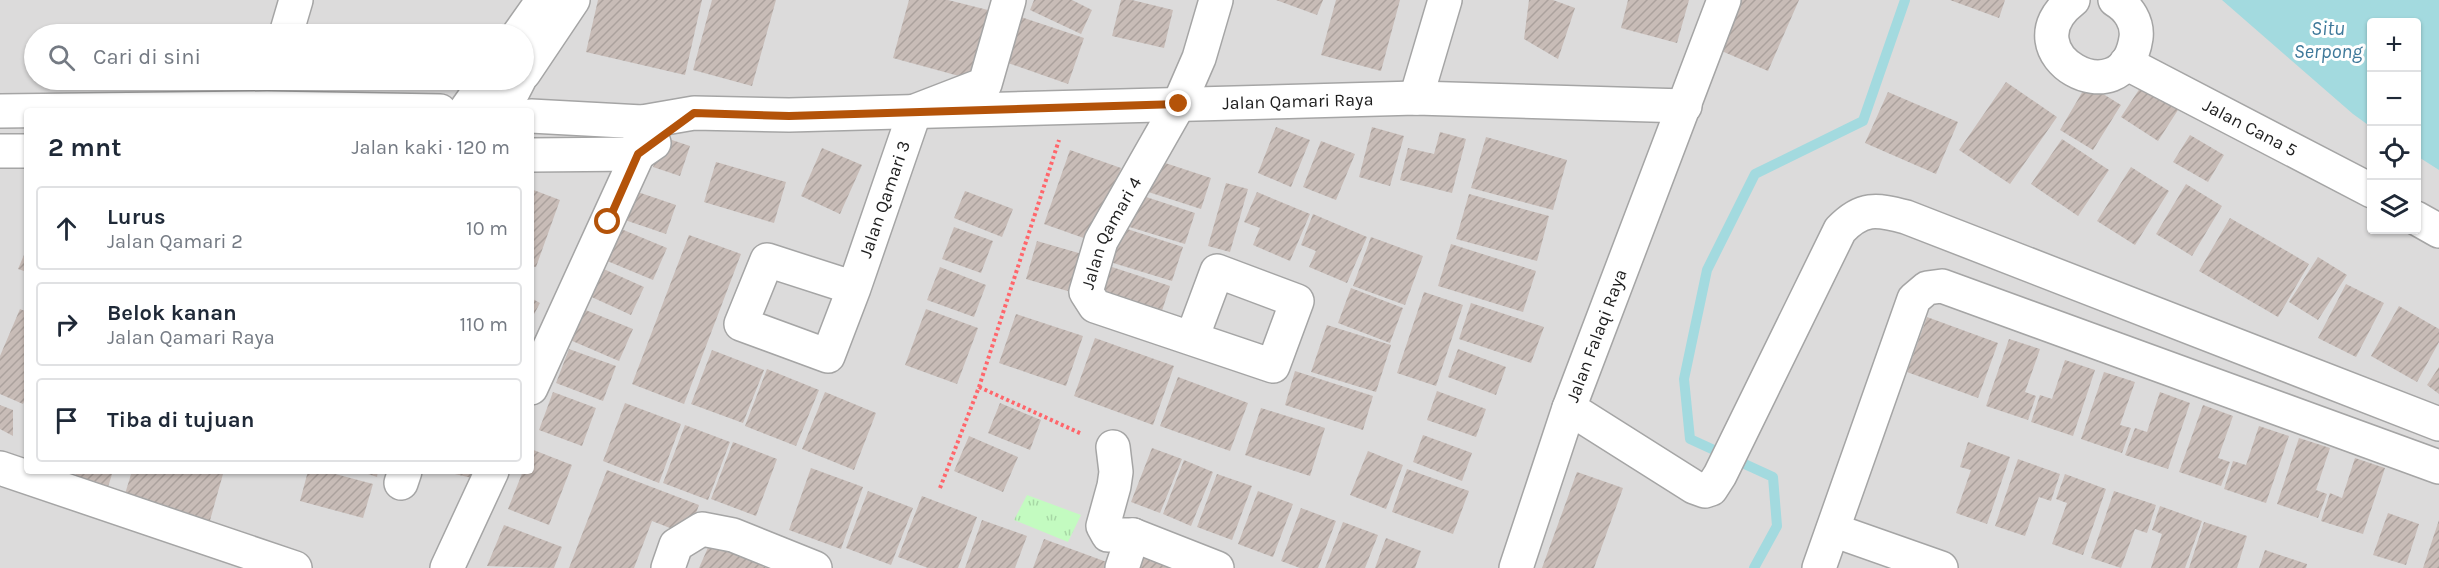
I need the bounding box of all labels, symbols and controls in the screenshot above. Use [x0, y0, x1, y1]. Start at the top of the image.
water label: Situ Serpong [2294, 17, 2363, 63]
map controls [2367, 18, 2421, 234]
button: + [2367, 18, 2421, 72]
search box [24, 24, 534, 90]
icon: search [45, 41, 78, 74]
text: Cari di sini [93, 44, 201, 70]
button: − [2367, 72, 2421, 126]
street label: Jalan Qamari Raya [1222, 88, 1374, 114]
route end [1165, 90, 1191, 116]
street label: Jalan Cana 5 [2199, 94, 2301, 161]
button: locate [2367, 126, 2421, 180]
text: 2 mnt [48, 132, 121, 163]
text: Jalan kaki · 120 m [351, 136, 510, 159]
street label: Jalan Qamari 3 [854, 138, 915, 261]
street label: Jalan Qamari 4 [1076, 173, 1146, 292]
button: layers [2367, 180, 2421, 234]
text: Lurus [107, 204, 166, 230]
route start [594, 208, 620, 234]
icon: ahead [50, 212, 83, 245]
text: 10 m [466, 217, 508, 240]
text: Jalan Qamari 2 [107, 230, 243, 253]
street label: Jalan Falaqi Raya [1561, 266, 1632, 405]
text: Belok kanan [107, 300, 237, 326]
icon: right [50, 308, 83, 341]
text: 110 m [459, 313, 508, 336]
text: Jalan Qamari Raya [107, 326, 275, 349]
icon: arrive [50, 404, 83, 437]
text: Tiba di tujuan [107, 407, 254, 433]

